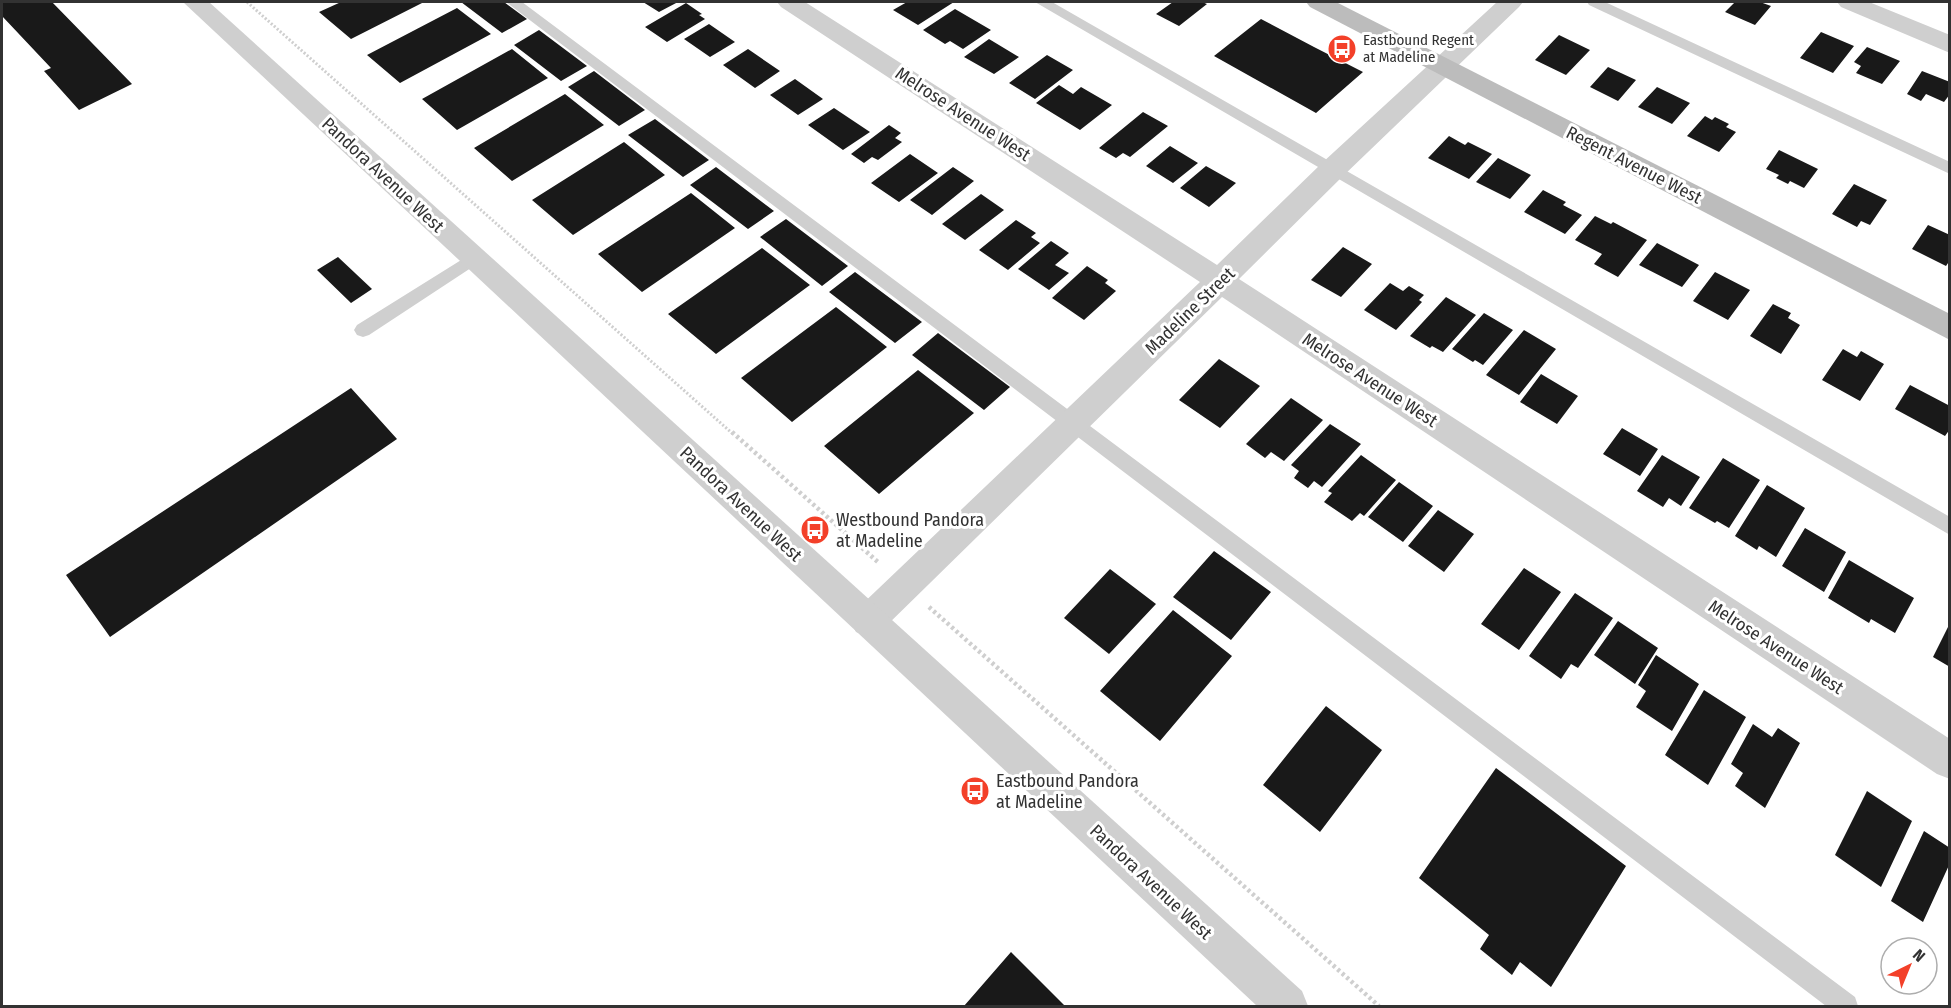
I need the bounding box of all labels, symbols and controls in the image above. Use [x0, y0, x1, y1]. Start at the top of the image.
place label: Eastbound Regent at Madeline [1363, 31, 1474, 66]
bus stop icon: Eastbound Regent at Madeline [1326, 33, 1358, 65]
street label: Melrose Avenue West [891, 62, 1035, 166]
street label: Pandora Avenue West [317, 113, 449, 237]
street label: Regent Avenue West [1563, 121, 1706, 209]
street label: Madeline Street [1141, 263, 1240, 359]
street label: Melrose Avenue West [1298, 328, 1442, 432]
street label: Pandora Avenue West [675, 442, 807, 566]
place label: Westbound Pandora at Madeline [836, 509, 984, 552]
bus stop icon: Westbound Pandora at Madeline [799, 514, 831, 546]
street label: Melrose Avenue West [1704, 595, 1848, 699]
place label: Eastbound Pandora at Madeline [996, 770, 1139, 813]
bus stop icon: Eastbound Pandora at Madeline [959, 775, 991, 807]
street label: Pandora Avenue West [1085, 820, 1217, 944]
north arrow [1879, 936, 1939, 996]
text: N [1909, 945, 1929, 966]

